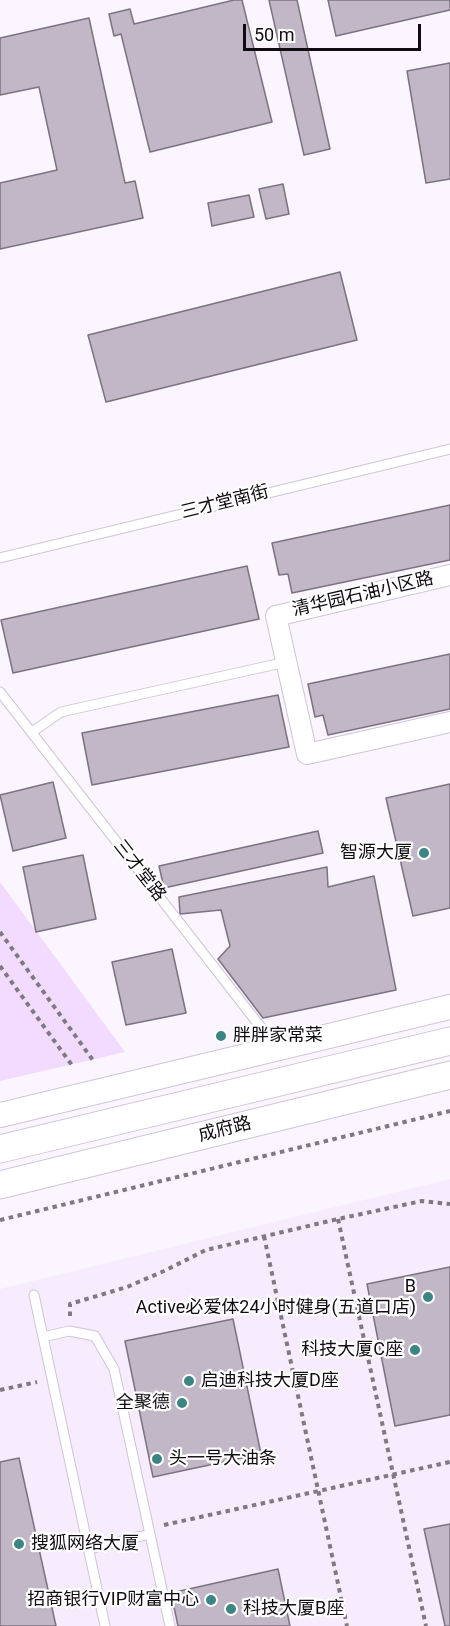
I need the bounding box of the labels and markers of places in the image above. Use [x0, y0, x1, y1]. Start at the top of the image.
place label: 智源大厦 [340, 842, 412, 864]
marker: 智源大厦 [417, 846, 431, 860]
place label: 胖胖家常菜 [233, 1025, 323, 1047]
marker: 胖胖家常菜 [214, 1029, 228, 1043]
place label: B Active必爱体24小时健身(五道口店) [136, 1276, 416, 1318]
marker: B Active必爱体24小时健身(五道口店) [421, 1290, 435, 1304]
place label: 科技大厦C座 [301, 1339, 403, 1361]
marker: 科技大厦C座 [408, 1343, 422, 1357]
place label: 启迪科技大厦D座 [201, 1370, 339, 1392]
marker: 启迪科技大厦D座 [182, 1374, 196, 1388]
place label: 全聚德 [116, 1392, 170, 1414]
marker: 全聚德 [175, 1396, 189, 1410]
place label: 头一号大油条 [169, 1448, 277, 1470]
marker: 头一号大油条 [150, 1452, 164, 1466]
place label: 搜狐网络大厦 [31, 1533, 139, 1555]
marker: 搜狐网络大厦 [12, 1537, 26, 1551]
place label: 招商银行VIP财富中心 [27, 1589, 199, 1611]
marker: 招商银行VIP财富中心 [204, 1593, 218, 1607]
place label: 科技大厦B座 [243, 1598, 344, 1620]
marker: 科技大厦B座 [224, 1602, 238, 1616]

